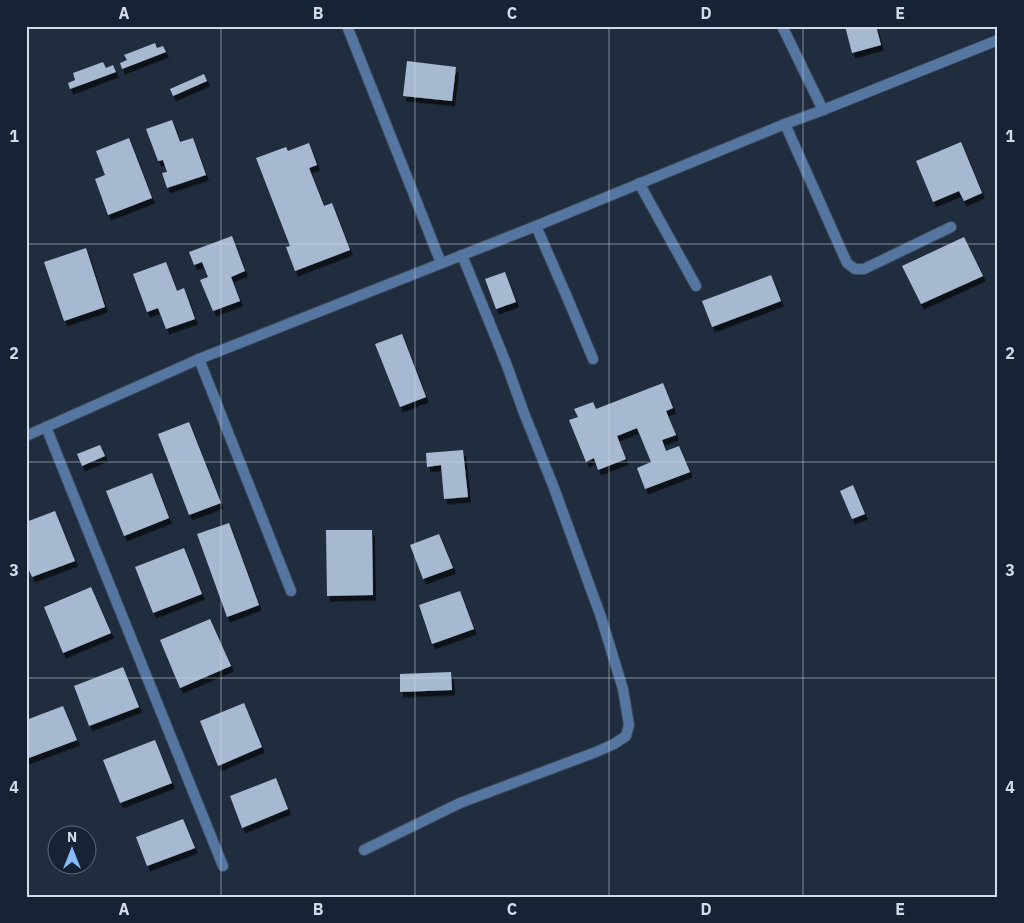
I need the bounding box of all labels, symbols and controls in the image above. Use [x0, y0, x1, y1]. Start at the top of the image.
text: A [119, 3, 130, 23]
text: B [313, 3, 324, 23]
text: C [507, 3, 517, 23]
text: D [700, 3, 712, 23]
text: E [895, 3, 905, 23]
text: 1 [9, 126, 19, 146]
text: 1 [1005, 126, 1015, 146]
text: 2 [9, 343, 19, 363]
text: 2 [1005, 343, 1015, 363]
text: 3 [9, 560, 19, 580]
text: 3 [1005, 560, 1015, 580]
text: 4 [9, 777, 19, 797]
text: 4 [1005, 777, 1015, 797]
north arrow [48, 826, 98, 876]
text: N [67, 828, 77, 846]
text: A [119, 899, 130, 919]
text: B [313, 899, 324, 919]
text: C [507, 899, 517, 919]
text: D [700, 899, 712, 919]
text: E [895, 899, 905, 919]

